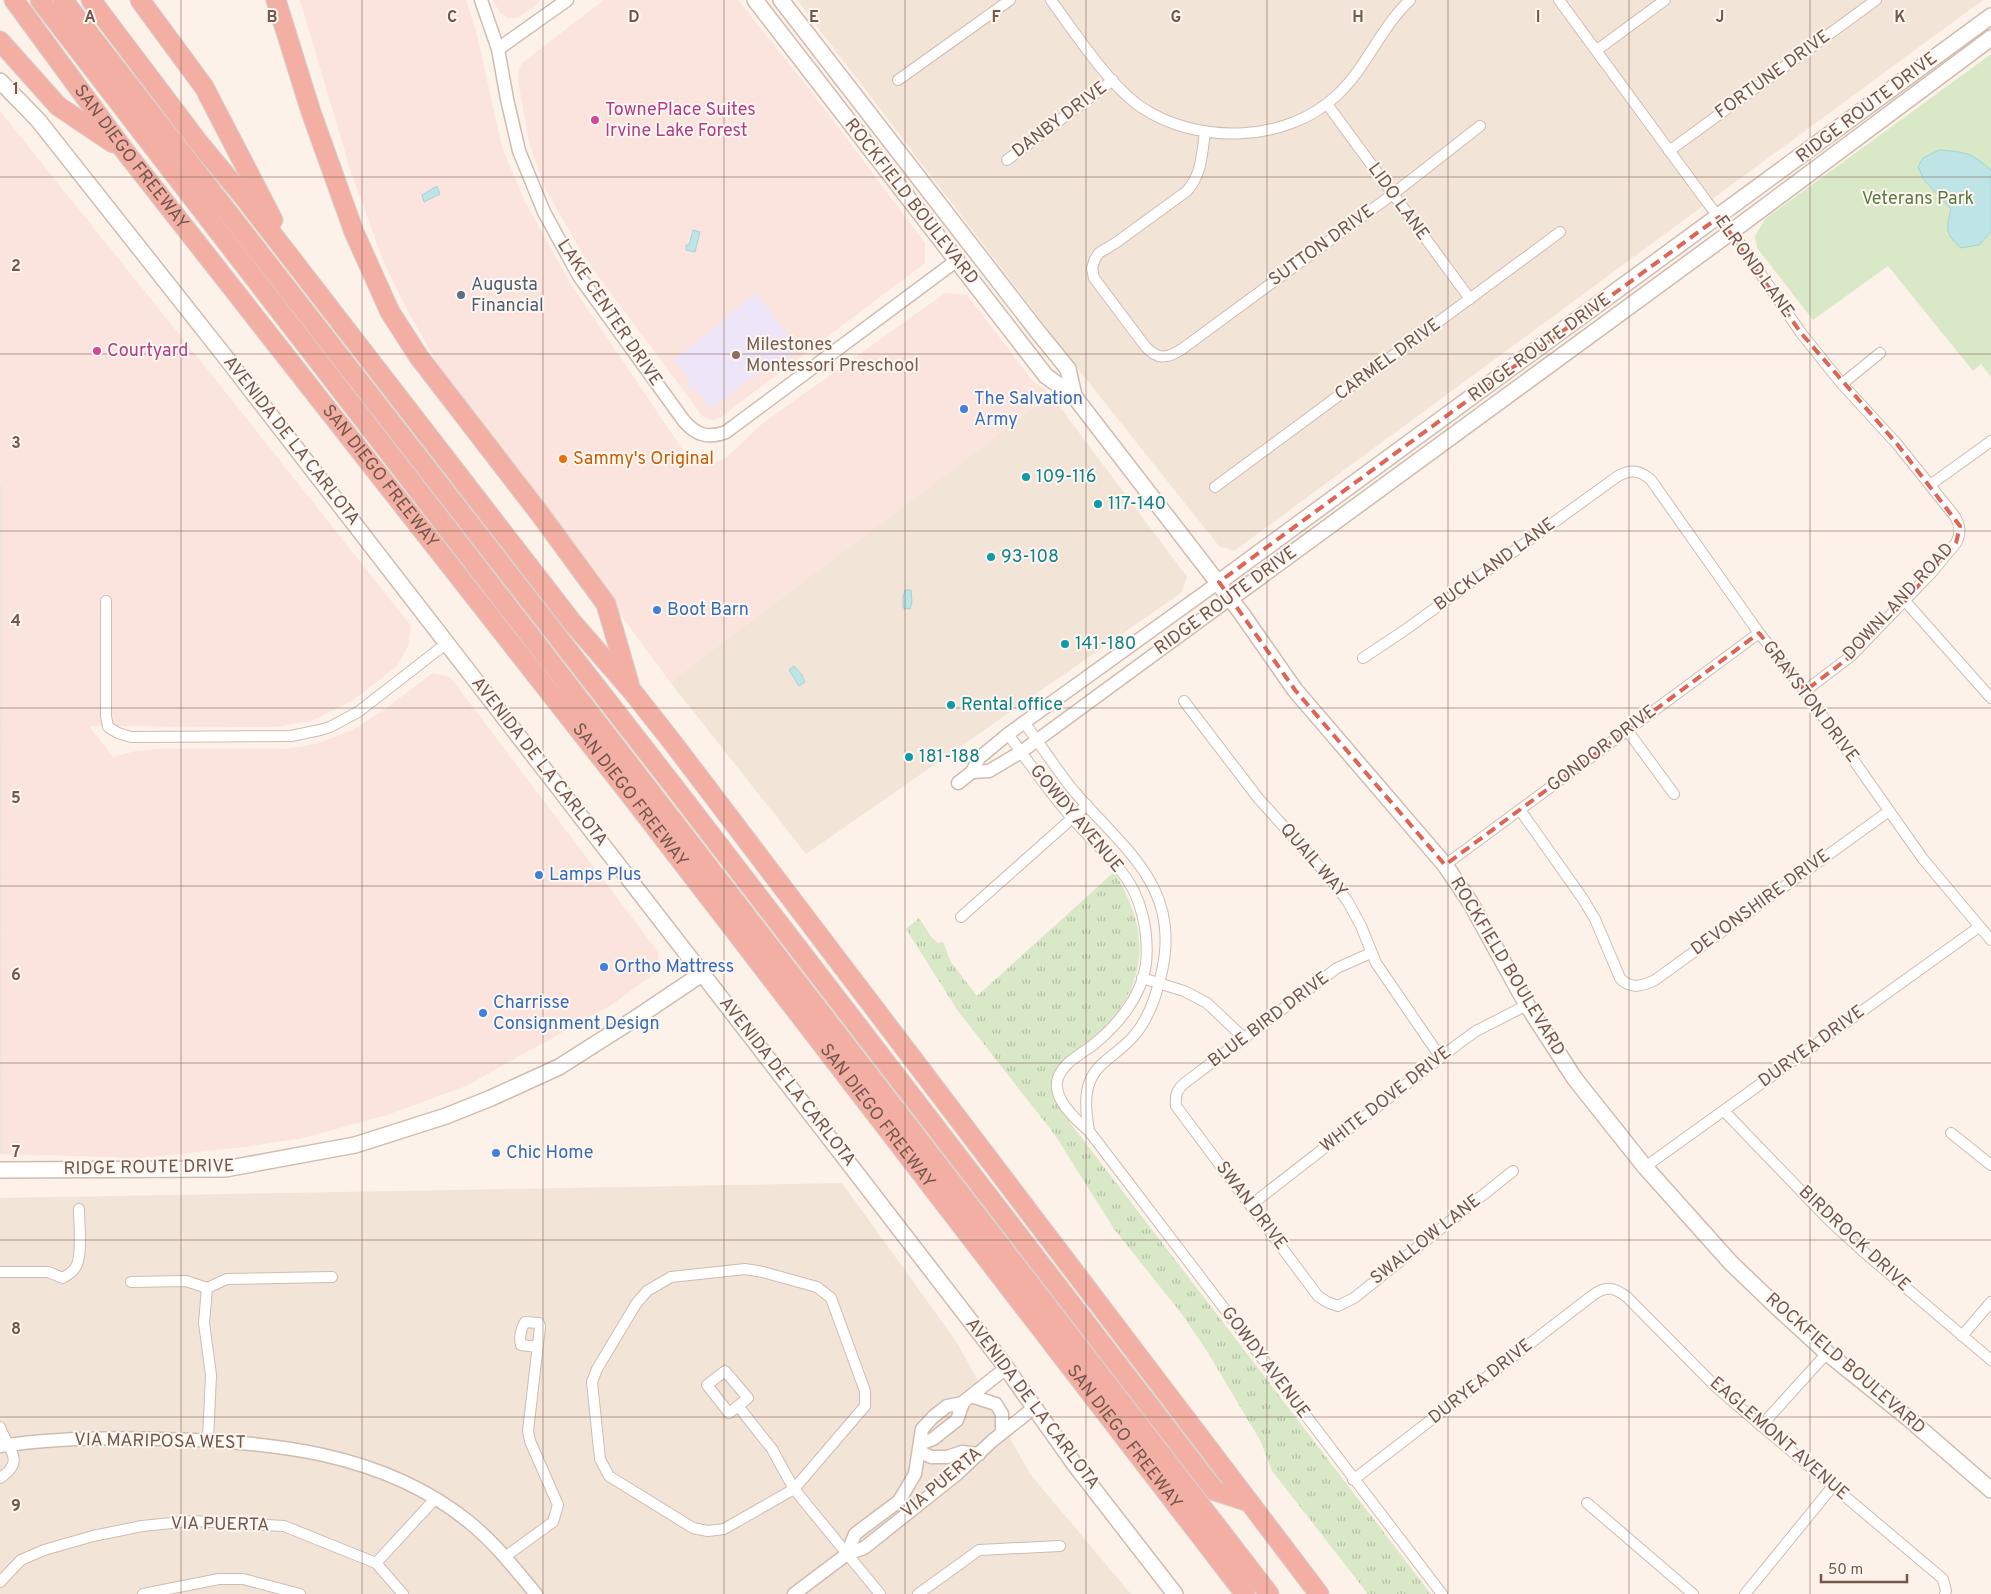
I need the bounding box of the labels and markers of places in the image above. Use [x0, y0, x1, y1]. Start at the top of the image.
place label: TownePlace Suites Irvine Lake Forest [605, 99, 756, 143]
marker: TownePlace Suites Irvine Lake Forest [589, 114, 601, 126]
place label: Augusta Financial [471, 274, 544, 318]
marker: Augusta Financial [455, 289, 467, 301]
place label: Milestones Montessori Preschool [746, 334, 919, 378]
place label: Courtyard [107, 340, 188, 363]
marker: Courtyard [91, 345, 103, 357]
marker: Milestones Montessori Preschool [730, 349, 742, 361]
place label: The Salvation Army [974, 388, 1083, 432]
marker: The Salvation Army [958, 403, 970, 415]
place label: Sammy's Original [573, 448, 714, 471]
marker: Sammy's Original [557, 453, 569, 465]
place label: 109-116 [1036, 466, 1096, 489]
marker: 109-116 [1020, 471, 1032, 483]
place label: 117-140 [1108, 493, 1166, 516]
marker: 117-140 [1092, 498, 1104, 510]
place label: 93-108 [1001, 546, 1059, 569]
marker: 93-108 [985, 551, 997, 563]
place label: Boot Barn [667, 599, 749, 622]
marker: Boot Barn [651, 604, 663, 616]
place label: 141-180 [1075, 633, 1136, 656]
marker: 141-180 [1059, 638, 1071, 650]
place label: Rental office [961, 694, 1063, 717]
marker: Rental office [945, 699, 957, 711]
place label: 181-188 [919, 746, 980, 769]
marker: 181-188 [903, 751, 915, 763]
place label: Lamps Plus [549, 864, 642, 887]
marker: Lamps Plus [533, 869, 545, 881]
place label: Ortho Mattress [614, 956, 734, 979]
marker: Ortho Mattress [598, 961, 610, 973]
place label: Charrisse Consignment Design [493, 992, 660, 1036]
marker: Charrisse Consignment Design [477, 1007, 489, 1019]
place label: Chic Home [506, 1142, 593, 1165]
marker: Chic Home [490, 1147, 502, 1159]

